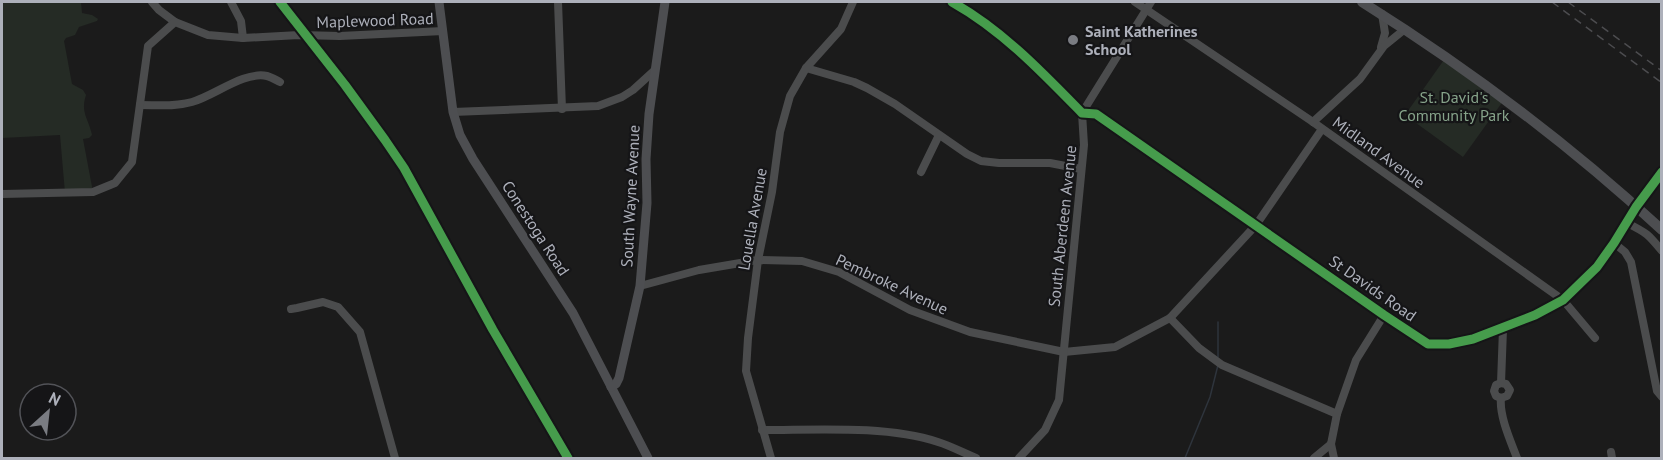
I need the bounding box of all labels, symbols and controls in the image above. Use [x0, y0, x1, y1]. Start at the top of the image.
street label: Maplewood Road [316, 8, 434, 32]
place label: Saint Katherines School [1085, 21, 1198, 59]
marker: Saint Katherines School [1066, 33, 1080, 47]
park label: St. David's Community Park [1399, 87, 1510, 125]
street label: Midland Avenue [1329, 112, 1429, 192]
street label: South Wayne Avenue [616, 124, 644, 268]
street label: South Aberdeen Avenue [1044, 144, 1080, 308]
street label: Louella Avenue [733, 166, 771, 272]
street label: Conestoga Road [498, 177, 574, 279]
street label: Pembroke Avenue [833, 249, 951, 319]
street label: St Davids Road [1325, 251, 1421, 325]
north arrow [18, 382, 78, 442]
text: N [46, 387, 64, 410]

